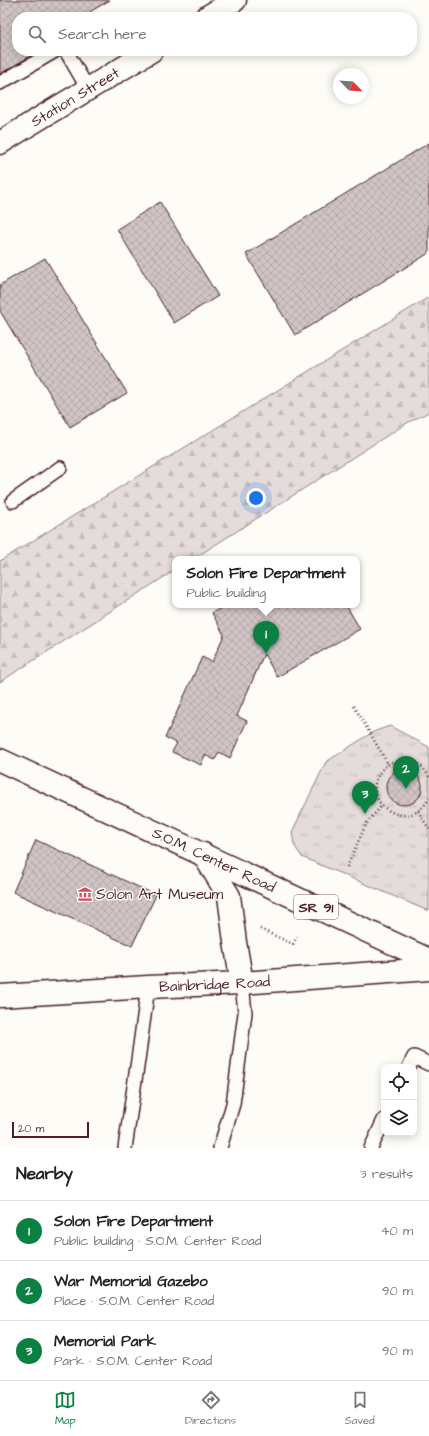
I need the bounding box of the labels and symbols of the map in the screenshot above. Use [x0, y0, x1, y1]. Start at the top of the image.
street label: Station Street [27, 63, 123, 132]
north arrow [333, 68, 369, 104]
your location [246, 488, 266, 508]
pin: 1 [253, 621, 279, 654]
pin: 2 [393, 756, 419, 789]
pin: 3 [352, 781, 378, 814]
street label: S.O.M. Center Road [149, 822, 279, 898]
place label: Solon Art Museum [96, 884, 224, 905]
museum icon: Solon Art Museum [77, 886, 93, 902]
road number: SR 91 [294, 895, 338, 919]
street label: Bainbridge Road [159, 971, 271, 998]
scale bar [12, 1120, 89, 1139]

